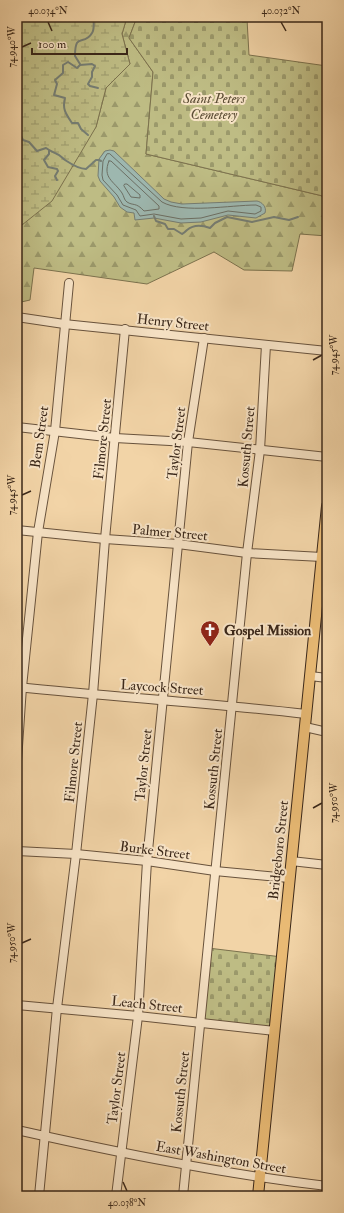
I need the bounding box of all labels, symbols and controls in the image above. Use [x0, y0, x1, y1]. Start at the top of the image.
text: 40.034°N [28, 5, 68, 17]
text: 40.032°N [262, 5, 301, 17]
text: 74.940°W [6, 26, 18, 68]
scale bar [32, 30, 127, 56]
text: 100 m [38, 37, 67, 52]
park label: Saint Peters Cemetery [182, 90, 246, 123]
street label: Henry Street [136, 310, 210, 336]
text: 74.945°W [328, 334, 340, 375]
street label: Filmore Street [90, 397, 115, 480]
street label: Bem Street [27, 404, 52, 469]
street label: Taylor Street [164, 405, 190, 480]
street label: Kossuth Street [234, 405, 259, 488]
text: 74.945°W [6, 474, 18, 515]
street label: Palmer Street [131, 521, 209, 544]
church icon: Gospel Mission [199, 619, 221, 647]
place label: Gospel Mission [224, 622, 312, 640]
street label: Laycock Street [120, 676, 205, 700]
street label: Filmore Street [61, 720, 86, 803]
street label: Kossuth Street [201, 727, 226, 811]
street label: Taylor Street [131, 728, 157, 802]
text: 74.950°W [328, 782, 340, 823]
street label: Bridgeboro Street [265, 799, 292, 901]
street label: Burke Street [119, 838, 191, 863]
text: 74.950°W [6, 922, 18, 963]
street label: Leach Street [111, 992, 184, 1017]
street label: Taylor Street [104, 1050, 130, 1125]
street label: Kossuth Street [168, 1050, 193, 1134]
street label: East Washington Street [154, 1138, 288, 1177]
text: 40.038°N [108, 1197, 146, 1209]

